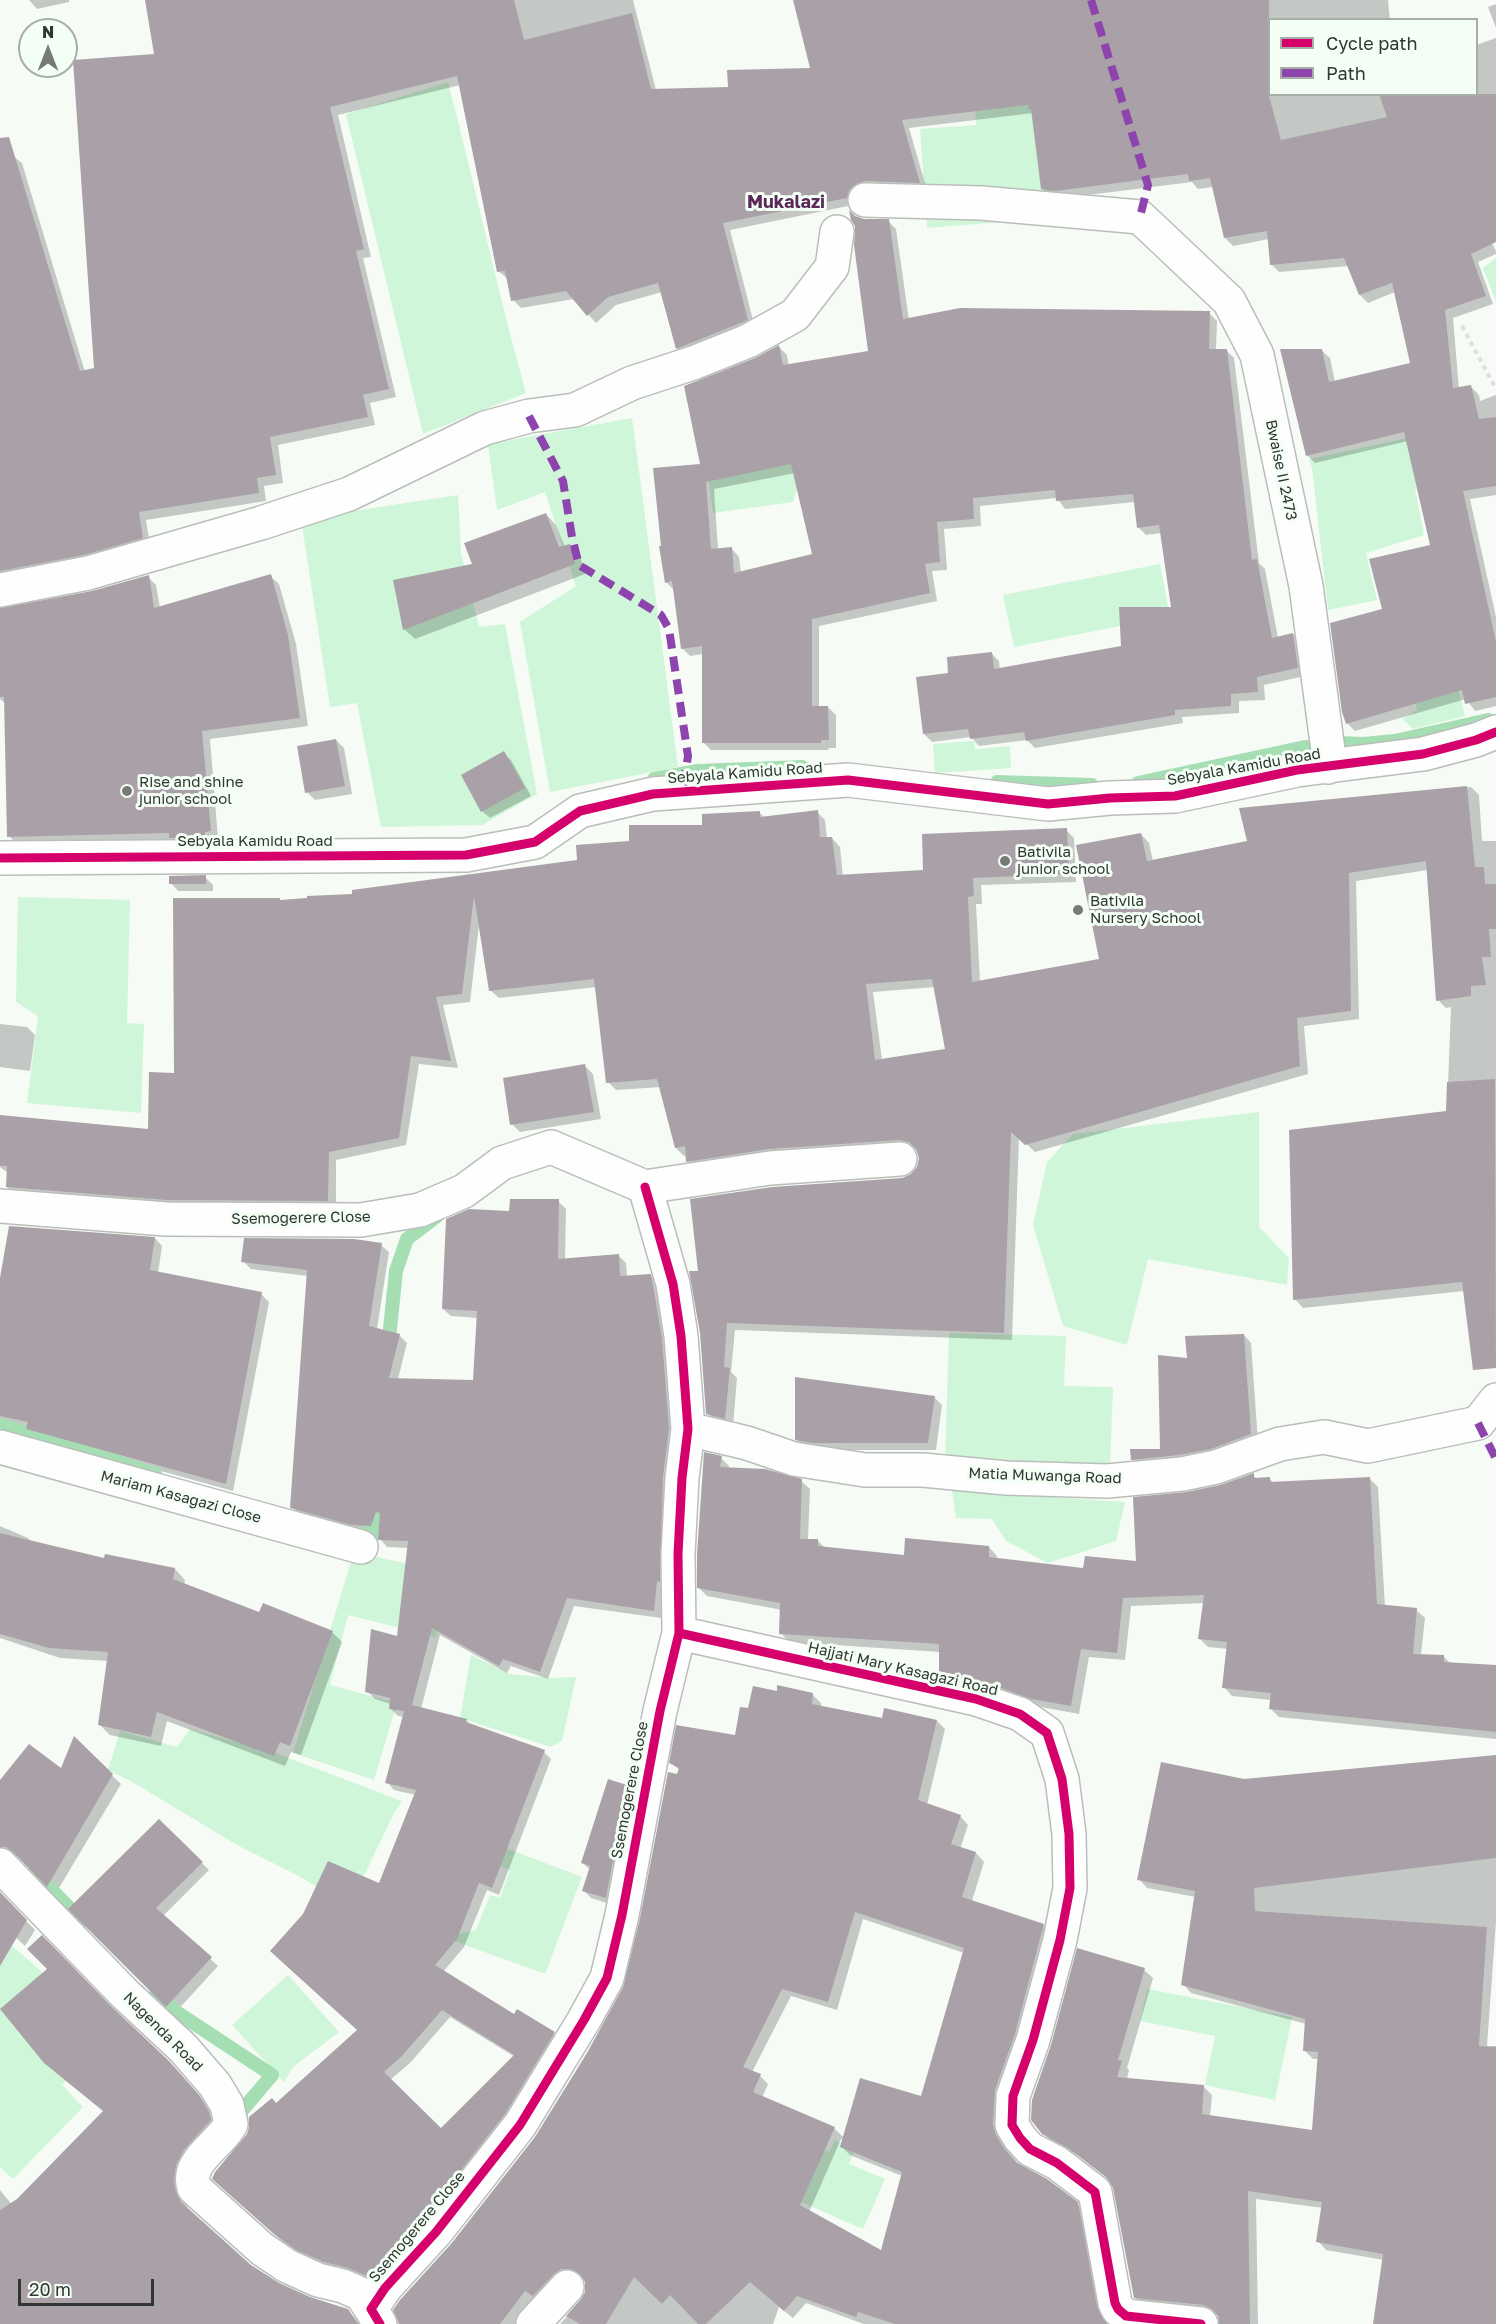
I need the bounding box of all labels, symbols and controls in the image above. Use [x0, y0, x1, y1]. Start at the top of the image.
north arrow [18, 18, 78, 78]
legend [1268, 18, 1478, 96]
text: N [42, 22, 54, 42]
text: Cycle path [1326, 32, 1418, 54]
text: Path [1326, 62, 1366, 84]
district label: Mukalazi [747, 191, 825, 213]
street label: Bwaise II 2473 [1262, 418, 1300, 522]
street label: Sebyala Kamidu Road [1166, 745, 1322, 789]
street label: Sebyala Kamidu Road [667, 759, 823, 787]
place label: Rise and shine junior school [139, 773, 243, 808]
marker: Rise and shine junior school [120, 784, 134, 798]
street label: Sebyala Kamidu Road [177, 832, 333, 850]
place label: Bativila junior school [1017, 843, 1110, 878]
marker: Bativila junior school [998, 854, 1012, 868]
place label: Bativila Nursery School [1090, 892, 1201, 927]
marker: Bativila Nursery School [1071, 903, 1085, 917]
street label: Ssemogerere Close [231, 1208, 371, 1228]
street label: Matia Muwanga Road [968, 1464, 1122, 1488]
street label: Mariam Kasagazi Close [99, 1467, 263, 1527]
street label: Hajjati Mary Kasagazi Road [806, 1638, 1000, 1700]
street label: Ssemogerere Close [608, 1720, 652, 1860]
street label: Nagenda Road [119, 1988, 207, 2076]
street label: Ssemogerere Close [365, 2168, 469, 2286]
scale bar [21, 2267, 158, 2305]
text: 20 m [29, 2278, 71, 2300]

